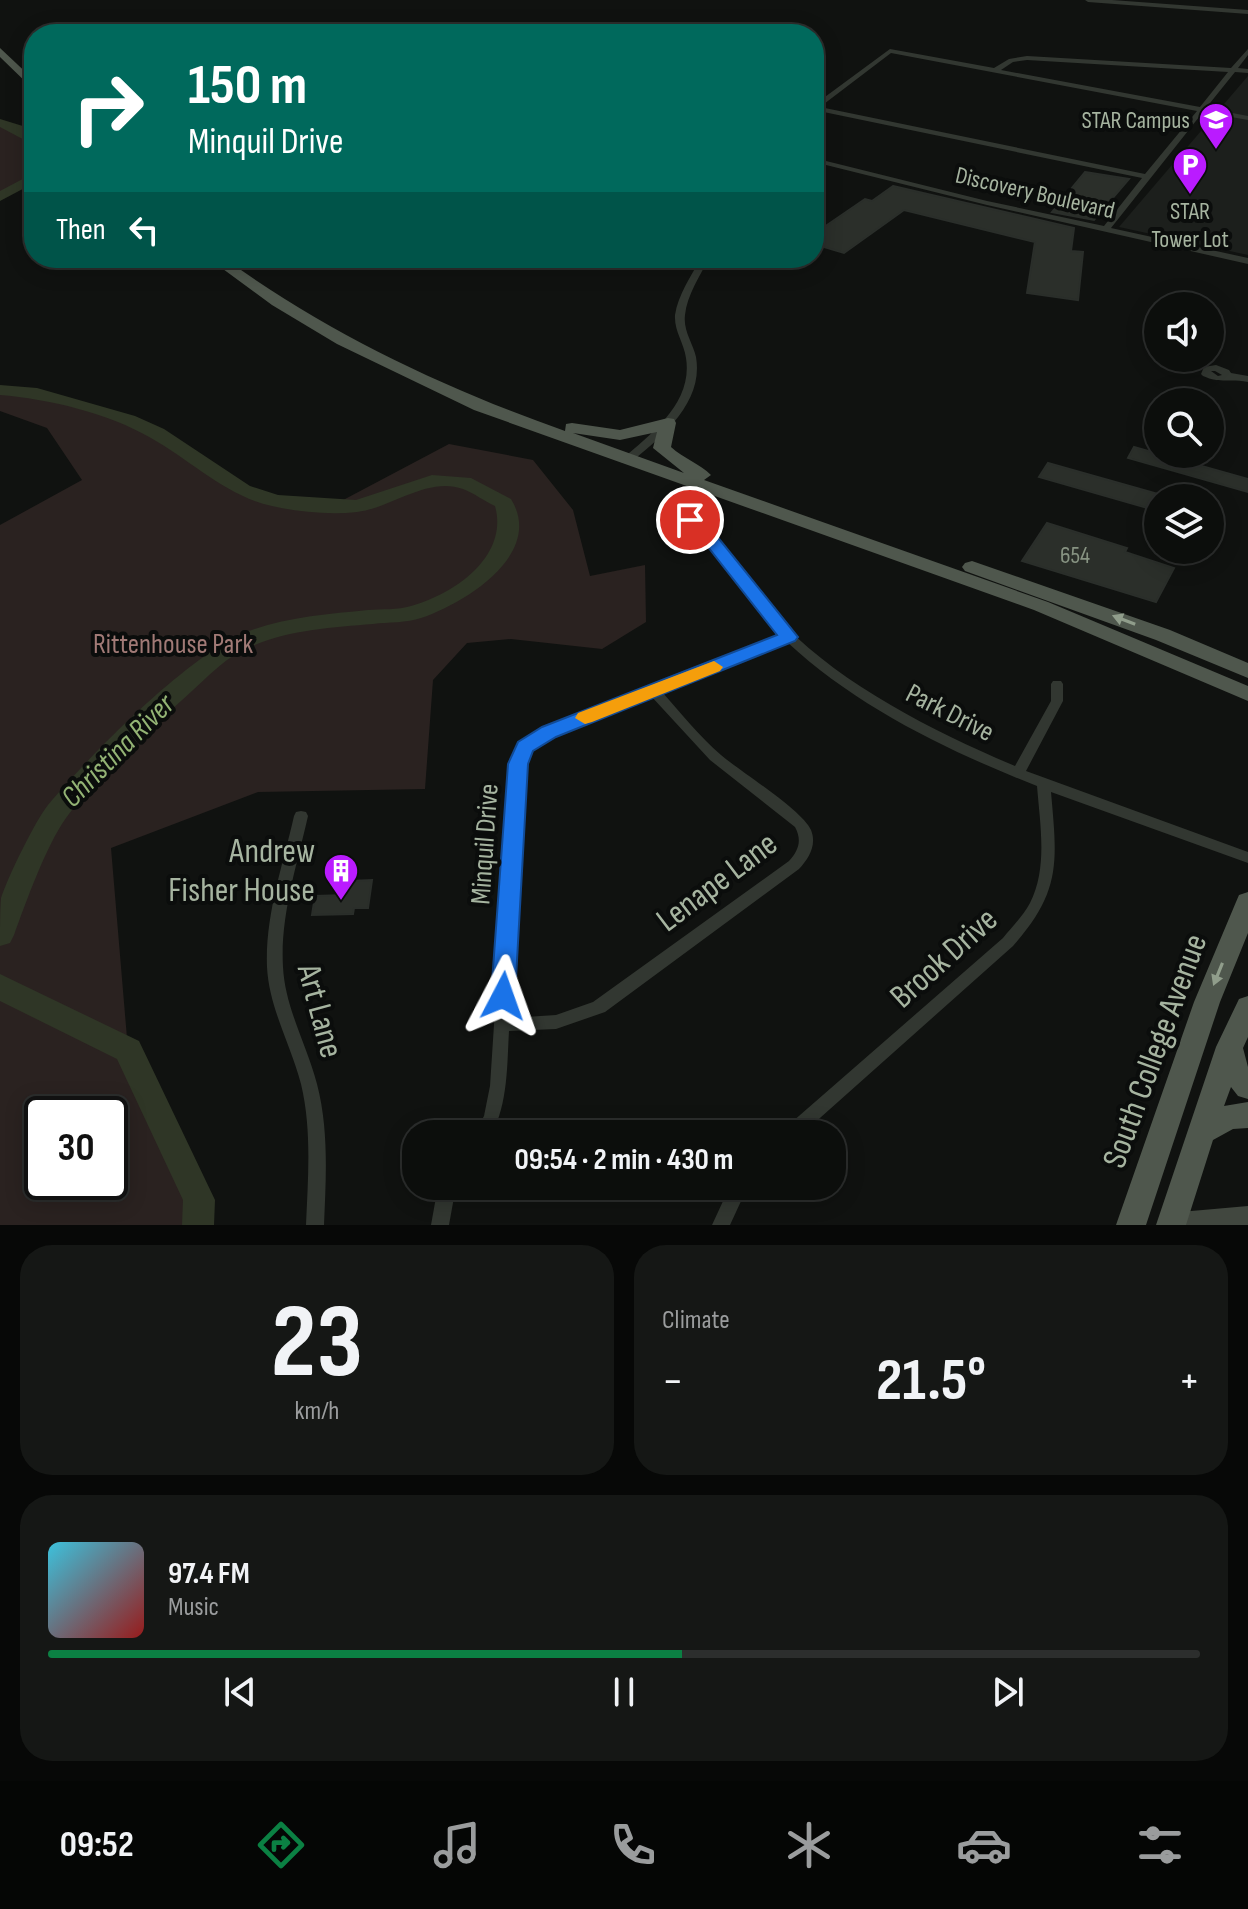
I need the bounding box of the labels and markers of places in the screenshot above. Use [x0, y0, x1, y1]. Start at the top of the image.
school or university icon: STAR Campus [1197, 101, 1235, 151]
place label: STAR Campus [1081, 106, 1190, 135]
parking icon: STAR Tower Lot [1171, 146, 1209, 196]
place label: STAR Tower Lot [1151, 197, 1229, 254]
pin [656, 486, 724, 554]
place label: Andrew Fisher House [168, 831, 315, 911]
building icon: Andrew Fisher House [322, 852, 360, 902]

